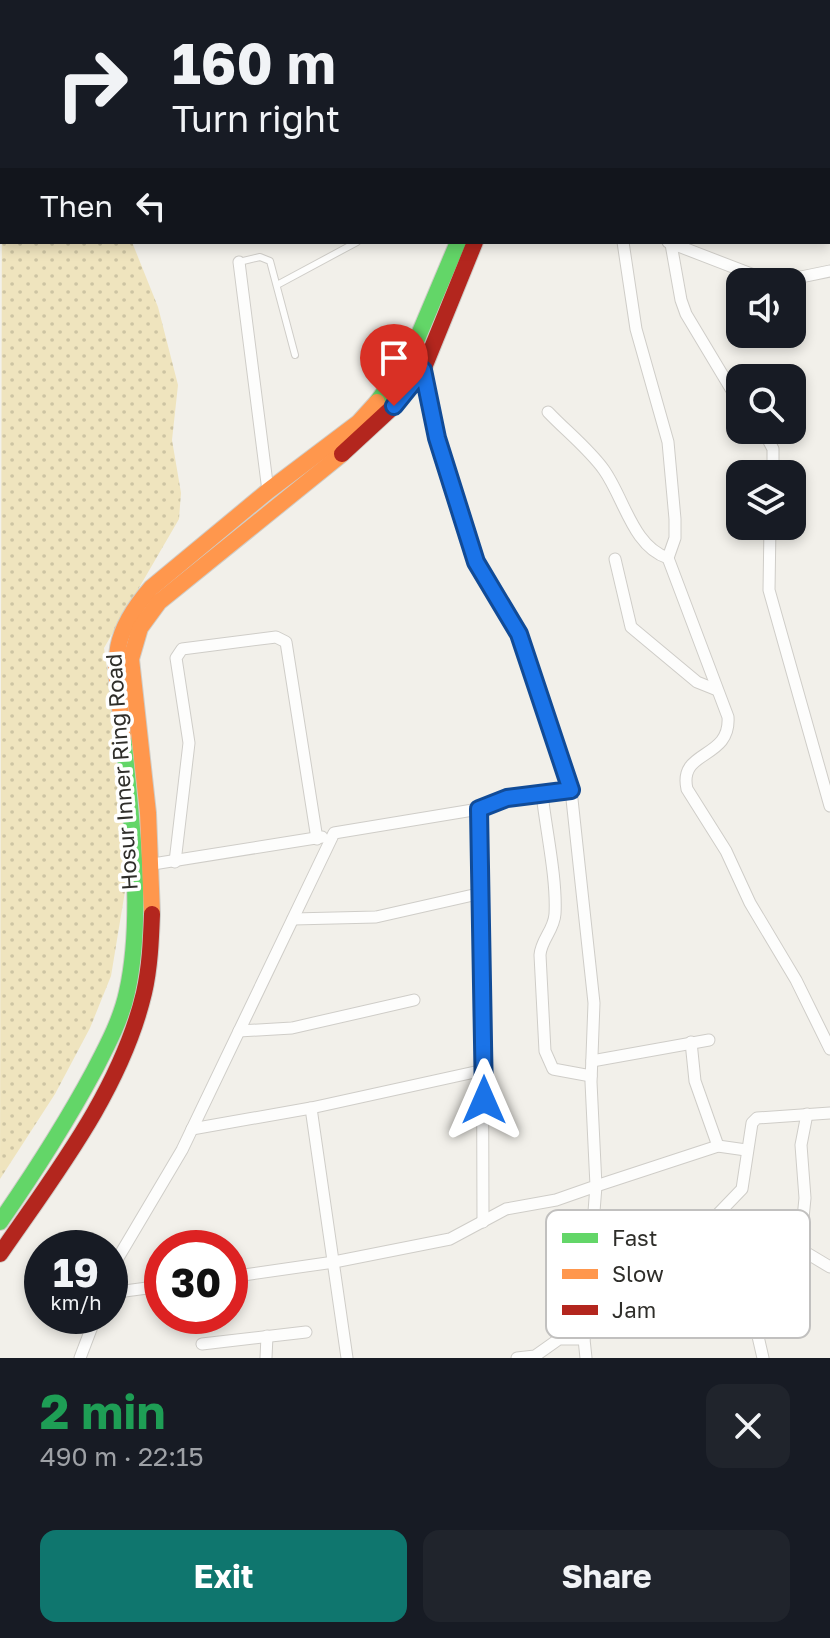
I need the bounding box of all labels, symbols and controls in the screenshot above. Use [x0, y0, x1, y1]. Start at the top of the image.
text: 160 m [172, 29, 336, 96]
icon: right [40, 32, 144, 136]
text: Turn right [172, 97, 340, 140]
icon: left [129, 184, 173, 228]
text: Then [40, 188, 113, 224]
map controls [726, 268, 806, 540]
button: sound [726, 268, 806, 348]
pin [360, 324, 428, 406]
icon: arrive [372, 336, 416, 380]
button: search [726, 364, 806, 444]
button: layers [726, 460, 806, 540]
street label: Hosur Inner Ring Road [99, 653, 143, 891]
position arrow [442, 1058, 526, 1142]
legend [546, 1210, 810, 1338]
text: Fast [612, 1224, 658, 1251]
speed limit sign: 30 [144, 1230, 248, 1334]
text: 19 [53, 1248, 99, 1296]
text: Slow [612, 1260, 664, 1287]
text: km/h [51, 1290, 101, 1314]
text: Jam [612, 1296, 656, 1323]
text: 2 min [40, 1382, 165, 1440]
button: close [706, 1384, 790, 1468]
text: 490 m · 22:15 [40, 1441, 204, 1472]
button: Exit [40, 1530, 407, 1622]
button: Share [423, 1530, 790, 1622]

